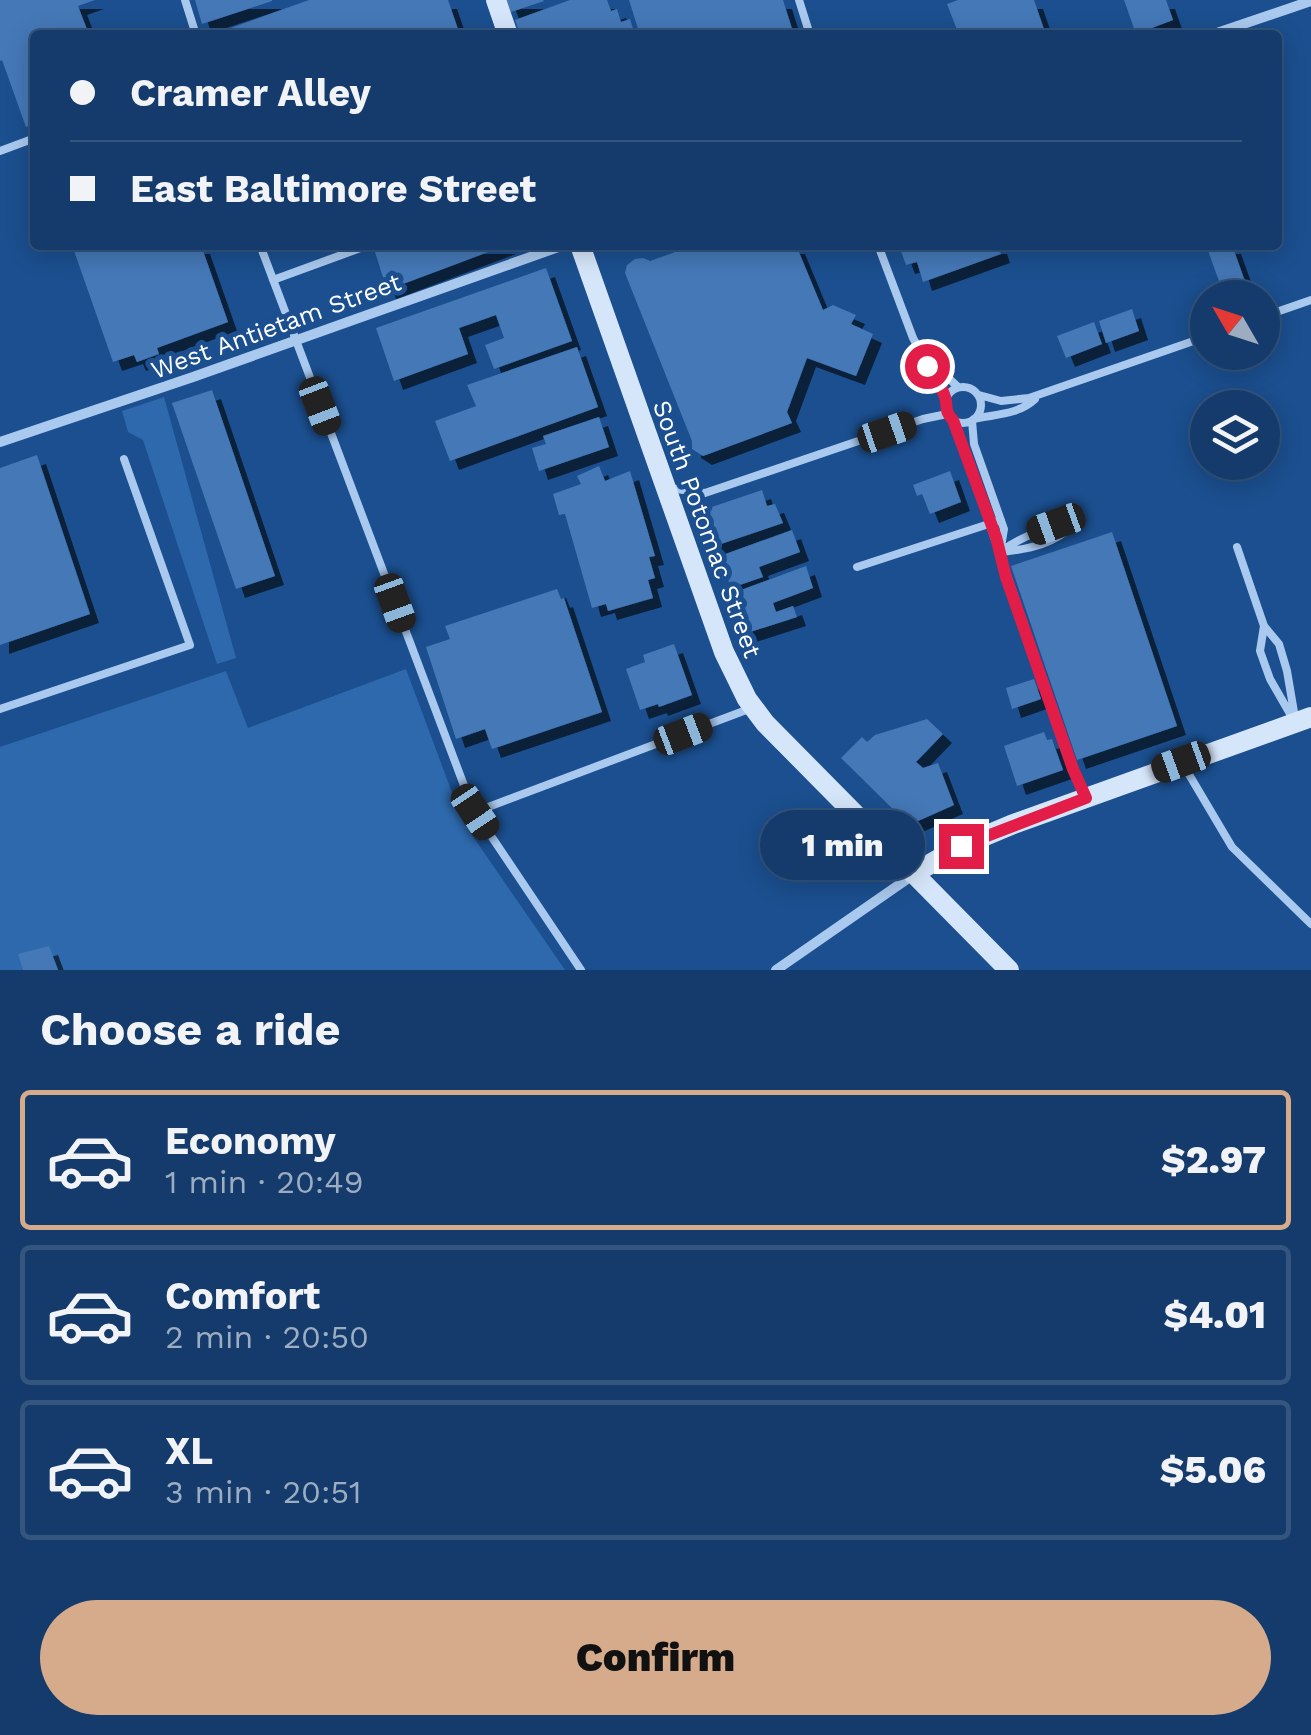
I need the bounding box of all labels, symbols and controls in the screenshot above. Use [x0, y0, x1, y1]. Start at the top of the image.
text: Cramer Alley [130, 71, 371, 115]
text: East Baltimore Street [130, 167, 536, 211]
street label: West Antietam Street [147, 267, 405, 385]
north arrow [1190, 280, 1280, 370]
map controls [1190, 280, 1280, 480]
route start [905, 344, 950, 389]
car [295, 373, 345, 439]
button: layers [1190, 390, 1280, 480]
street label: South Potomac Street [647, 396, 767, 662]
car [854, 408, 920, 456]
car [1023, 500, 1089, 548]
car [371, 570, 419, 636]
car [650, 709, 716, 759]
car [1148, 738, 1214, 786]
car [446, 779, 504, 845]
callout: 1 min [761, 811, 926, 881]
route end [939, 824, 984, 869]
text: 1 min [801, 826, 884, 864]
text: Choose a ride [40, 1003, 340, 1056]
icon: car [45, 1115, 135, 1205]
text: Economy [165, 1119, 336, 1163]
text: $2.97 [1161, 1138, 1266, 1182]
text: 1 min · 20:49 [165, 1163, 364, 1201]
icon: car [45, 1270, 135, 1360]
text: Comfort [165, 1274, 320, 1318]
text: $4.01 [1164, 1293, 1266, 1337]
text: 2 min · 20:50 [165, 1318, 369, 1356]
icon: car [45, 1425, 135, 1515]
text: XL [165, 1429, 213, 1473]
text: $5.06 [1160, 1448, 1266, 1492]
text: 3 min · 20:51 [165, 1473, 362, 1511]
button: Confirm [40, 1600, 1271, 1715]

